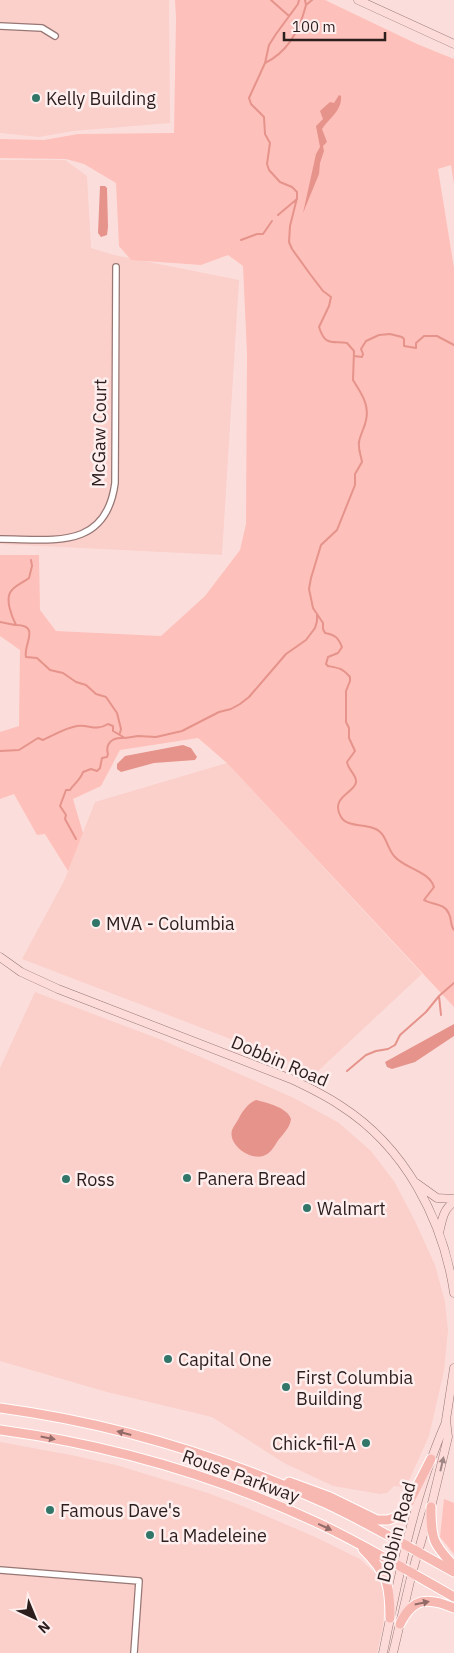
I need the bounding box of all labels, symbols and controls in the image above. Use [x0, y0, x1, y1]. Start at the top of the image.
scale bar [284, 10, 385, 42]
text: 100 m [292, 17, 336, 36]
place label: Kelly Building [46, 87, 156, 110]
marker: Kelly Building [30, 92, 42, 104]
street label: McGaw Court [87, 379, 111, 487]
place label: MVA - Columbia [106, 912, 235, 935]
marker: MVA - Columbia [90, 917, 102, 929]
street label: Dobbin Road [228, 1030, 332, 1092]
place label: Panera Bread [197, 1167, 306, 1190]
place label: Ross [76, 1168, 115, 1191]
marker: Panera Bread [181, 1172, 193, 1184]
marker: Ross [60, 1173, 72, 1185]
place label: Walmart [317, 1197, 386, 1220]
marker: Walmart [301, 1202, 313, 1214]
place label: Capital One [178, 1348, 272, 1371]
marker: Capital One [162, 1353, 174, 1365]
place label: First Columbia Building [296, 1366, 413, 1410]
marker: First Columbia Building [280, 1381, 292, 1393]
one-way arrow [117, 1429, 132, 1437]
place label: Chick-fil-A [272, 1432, 356, 1455]
one-way arrow [40, 1435, 56, 1443]
marker: Chick-fil-A [360, 1437, 372, 1449]
street label: Rouse Parkway [179, 1444, 303, 1508]
one-way arrow [438, 1456, 446, 1471]
street label: Dobbin Road [372, 1479, 420, 1585]
place label: Famous Dave's [60, 1499, 181, 1522]
marker: Famous Dave's [44, 1504, 56, 1516]
one-way arrow [318, 1523, 332, 1531]
place label: La Madeleine [160, 1524, 267, 1547]
marker: La Madeleine [144, 1529, 156, 1541]
north arrow [10, 1593, 60, 1643]
one-way arrow [415, 1598, 431, 1606]
text: N [34, 1617, 54, 1637]

